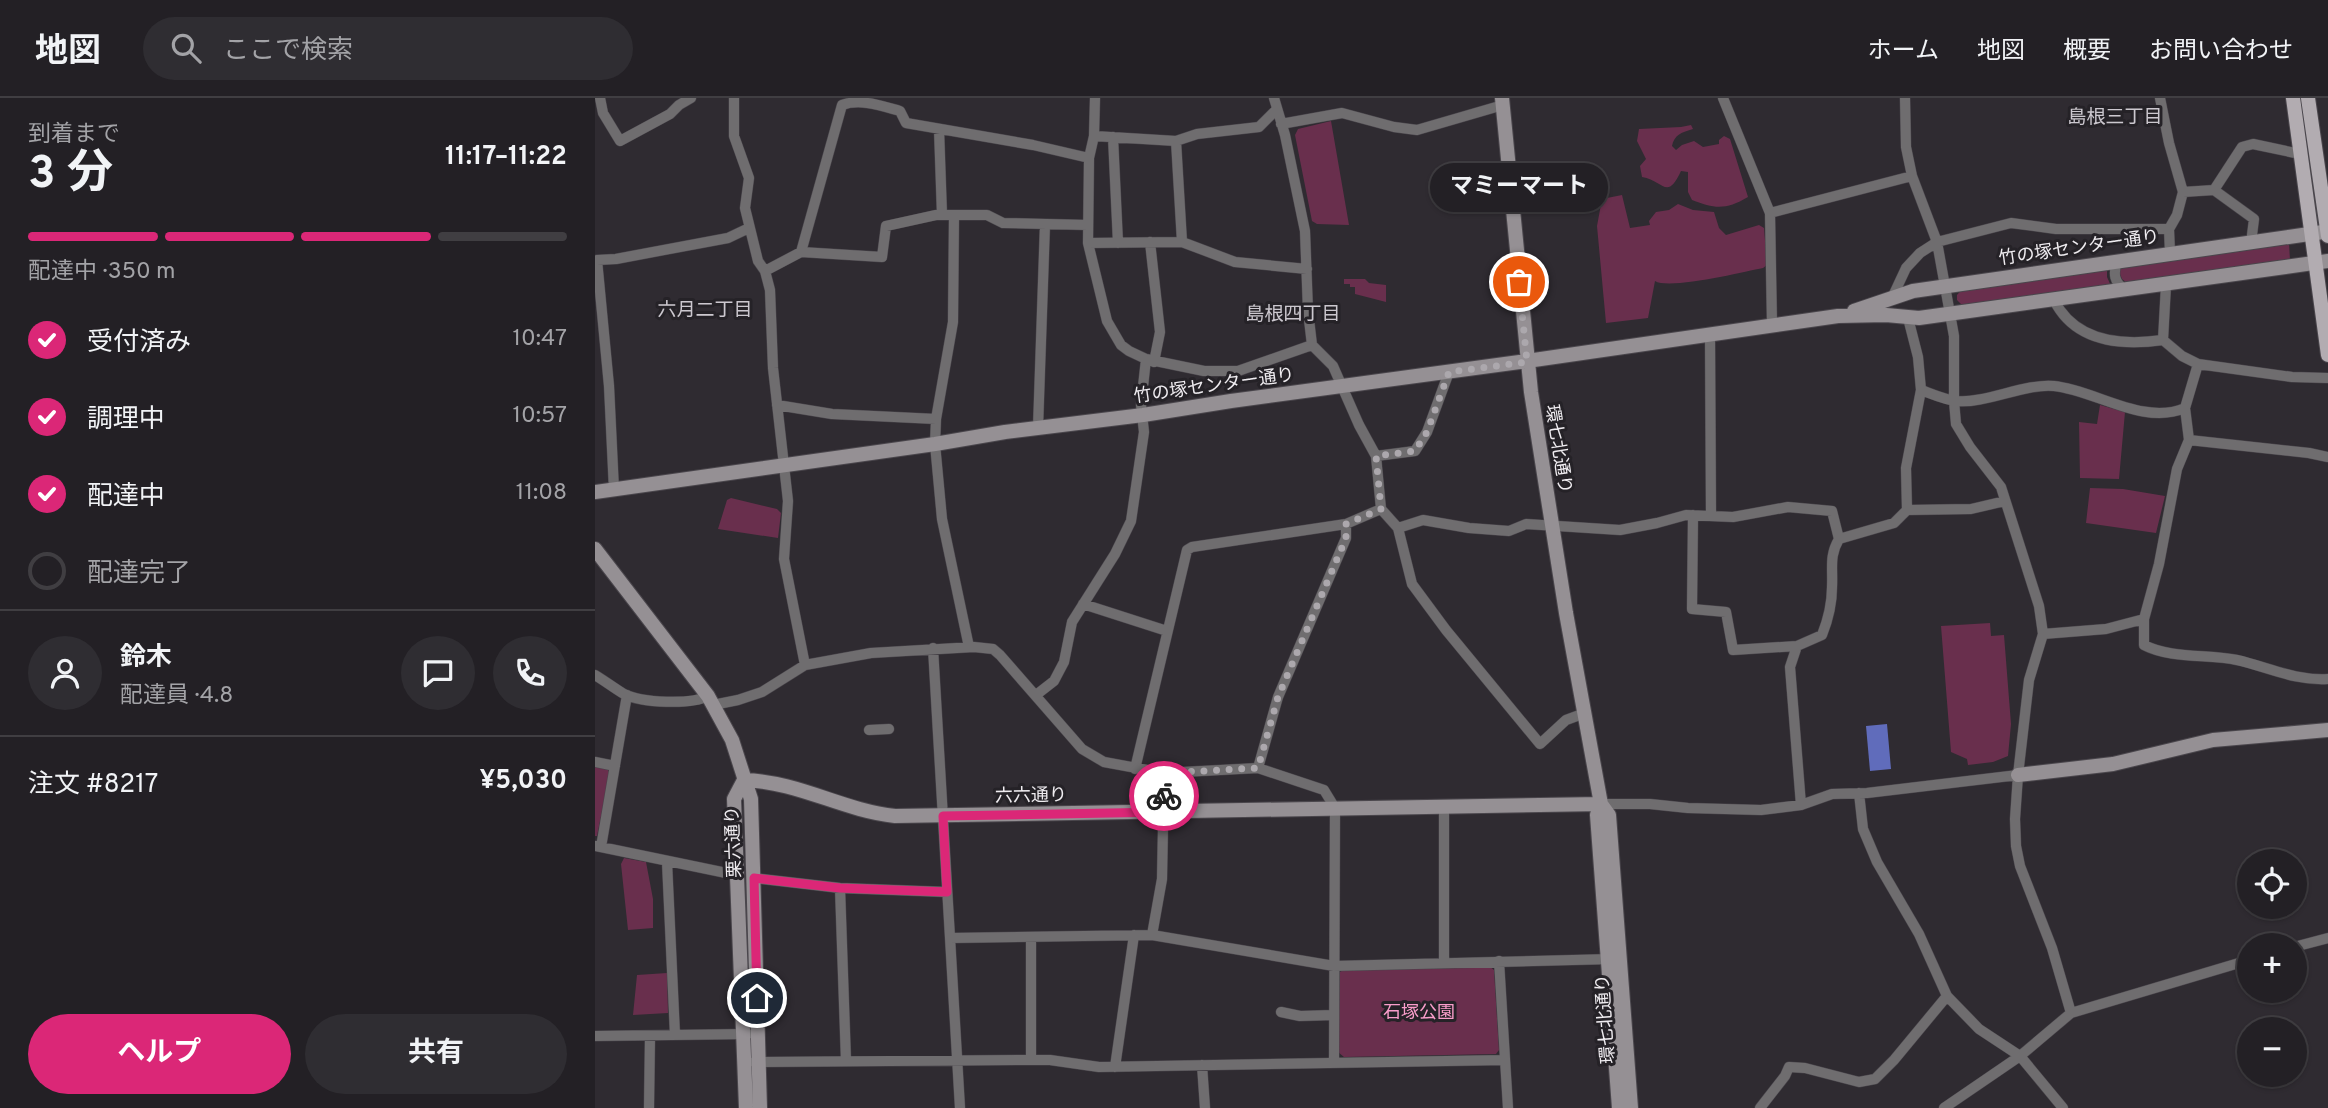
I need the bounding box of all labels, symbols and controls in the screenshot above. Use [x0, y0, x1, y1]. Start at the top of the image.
search box [143, 17, 633, 80]
icon: search [167, 29, 205, 67]
text: 地図 [35, 32, 101, 74]
text: ここで検索 [223, 35, 353, 68]
text: ホーム [1868, 37, 1939, 67]
text: 地図 [1977, 37, 2025, 67]
text: 概要 [2063, 37, 2111, 67]
text: お問い合わせ [2149, 37, 2293, 67]
district label: 島根三丁目 [2067, 106, 2163, 130]
text: 到着まで [28, 121, 120, 150]
text: 11:17–11:22 [445, 141, 567, 174]
text: 3 分 [28, 146, 113, 205]
callout: マミーマート [1430, 163, 1608, 212]
text: マミーマート [1450, 173, 1588, 202]
street label: 竹の塚センター通り [1997, 226, 2161, 271]
pin [1489, 252, 1549, 312]
text: 配達中 · 350 m [28, 258, 176, 287]
icon: bag [1500, 263, 1538, 301]
district label: 六月二丁目 [657, 299, 753, 323]
district label: 島根四丁目 [1245, 303, 1341, 327]
icon: check [28, 321, 66, 359]
text: 10:47 [512, 325, 567, 354]
text: 受付済み [87, 327, 191, 360]
street label: 竹の塚センター通り [1132, 364, 1296, 409]
icon: check [28, 398, 66, 436]
text: 10:57 [512, 402, 567, 431]
street label: 環七北通り [1539, 403, 1576, 495]
text: 調理中 [87, 404, 165, 437]
icon: check [28, 475, 66, 513]
text: 11:08 [516, 479, 567, 508]
text: 配達中 [87, 481, 165, 514]
text: 配達完了 [87, 558, 191, 591]
button: person [28, 636, 102, 710]
button: chat [401, 636, 475, 710]
button: phone [493, 636, 567, 710]
text: 鈴木 [120, 642, 172, 675]
text: 配達員 · 4.8 [120, 682, 233, 711]
courier [1129, 761, 1199, 831]
text: ¥5,030 [479, 765, 567, 798]
text: 注文 #8217 [28, 769, 158, 802]
icon: bike [1145, 777, 1183, 815]
street label: 六六通り [995, 784, 1067, 809]
street label: 栗六通り [722, 806, 747, 878]
map controls [2237, 849, 2307, 1087]
button: locate [2237, 849, 2307, 919]
button: + [2237, 933, 2307, 1003]
pin [727, 968, 787, 1028]
street label: 環七北通り [1592, 973, 1621, 1065]
icon: home [738, 979, 776, 1017]
park label: 石塚公園 [1383, 1002, 1455, 1025]
button: ヘルプ [28, 1014, 291, 1094]
button: 共有 [305, 1014, 567, 1094]
button: − [2237, 1017, 2307, 1087]

